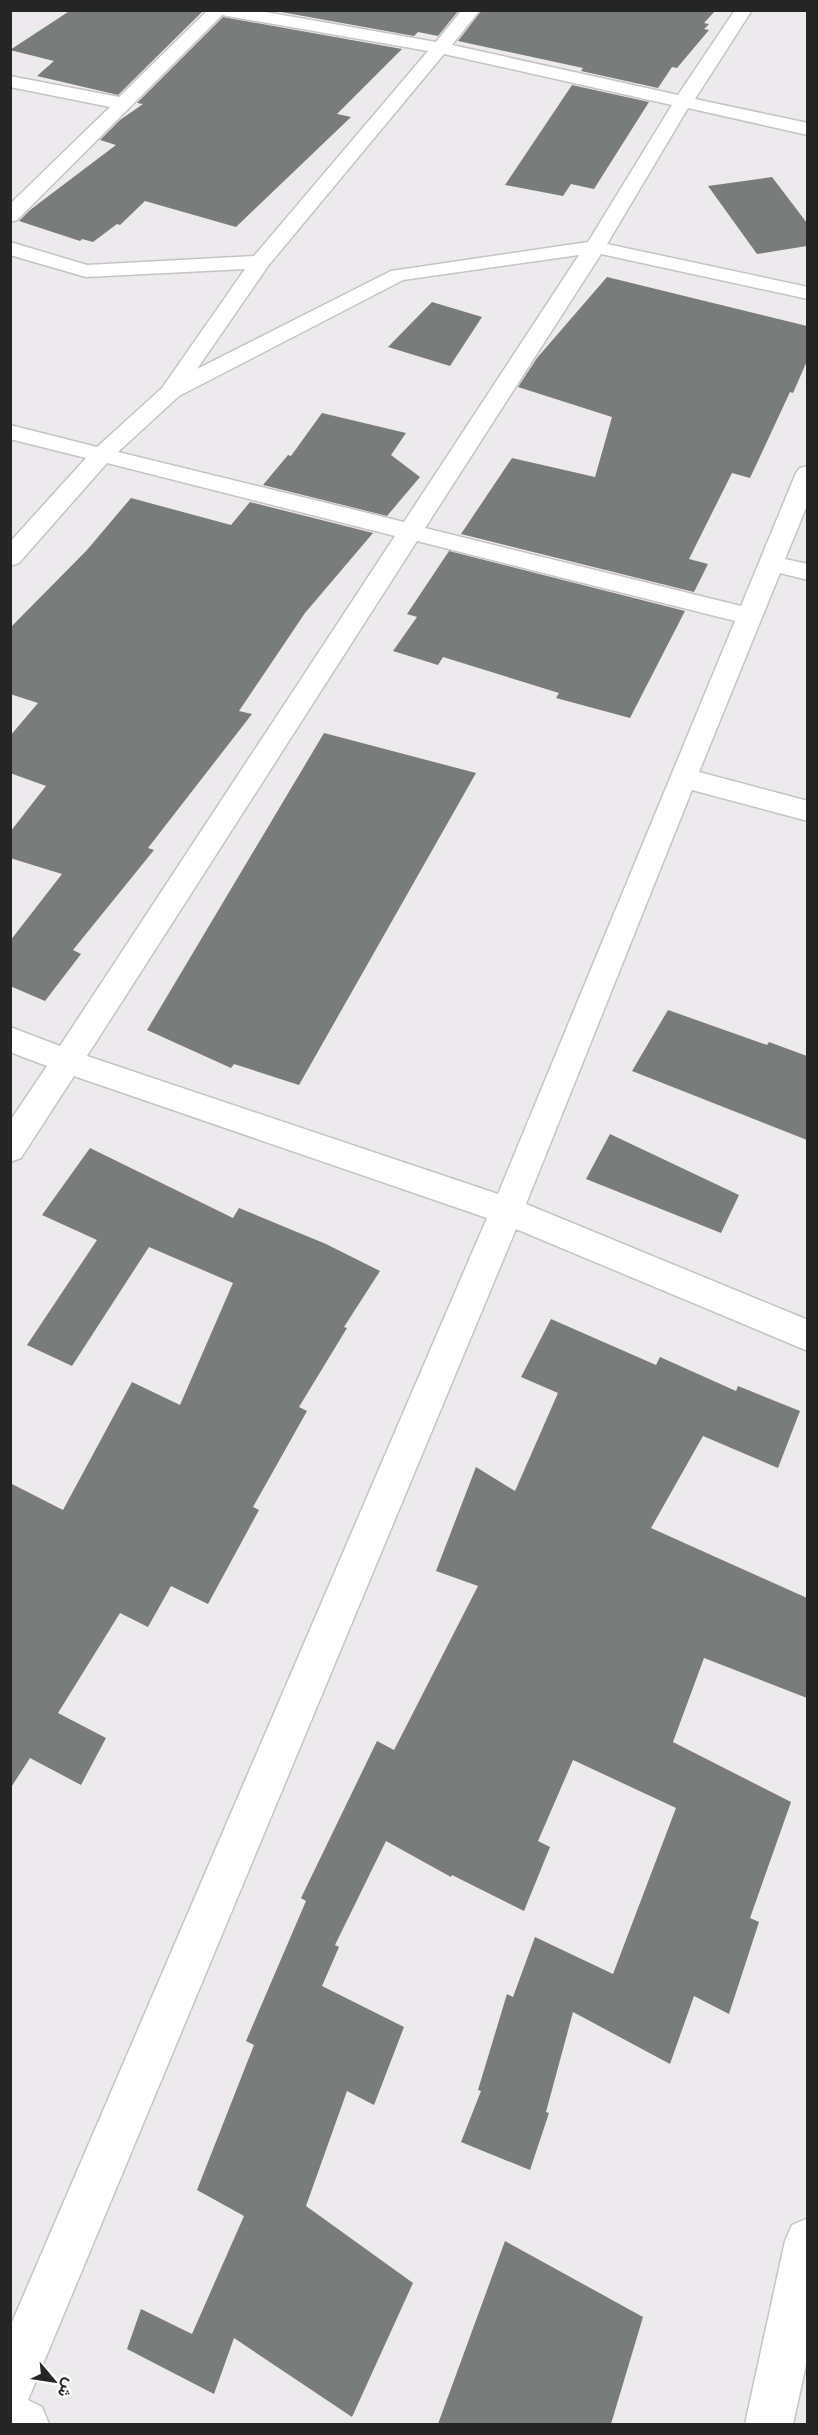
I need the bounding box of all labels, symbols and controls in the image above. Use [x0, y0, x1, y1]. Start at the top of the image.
north arrow [24, 2351, 84, 2411]
text: ش [52, 2374, 81, 2402]

